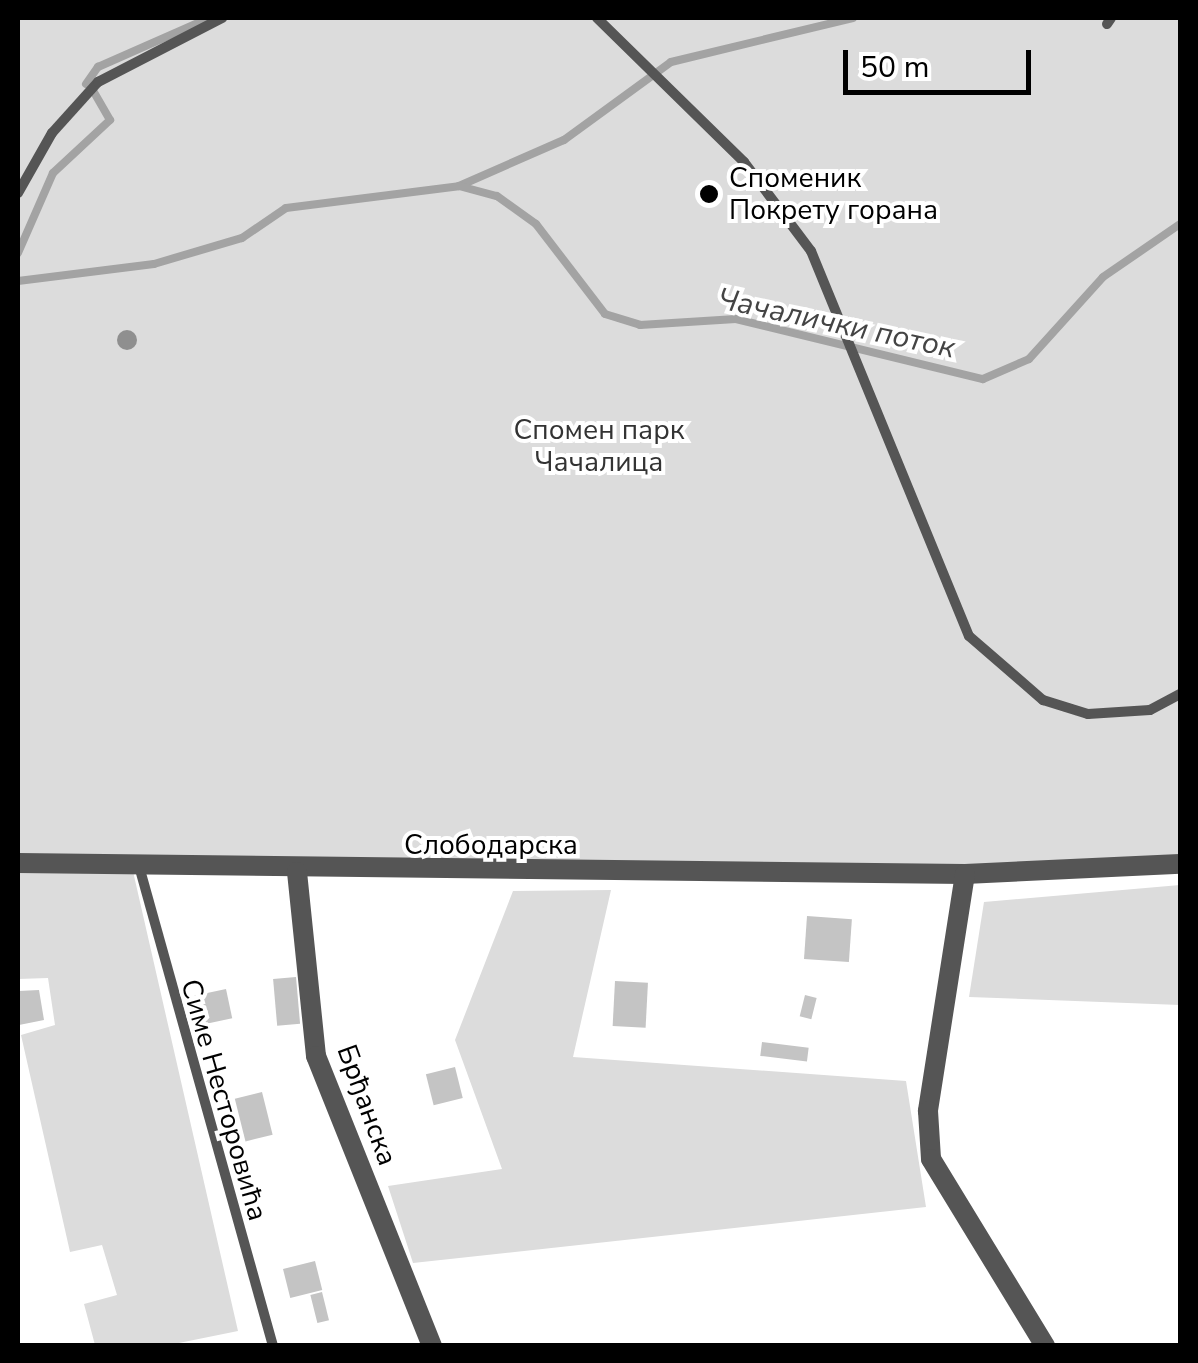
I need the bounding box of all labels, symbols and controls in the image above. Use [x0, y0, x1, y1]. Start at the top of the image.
scale bar [848, 30, 1036, 92]
text: 50 m [860, 47, 929, 88]
place label: Споменик Покрету горана [729, 161, 938, 227]
marker: Споменик Покрету горана [698, 183, 720, 205]
water label: Чачалички поток [714, 281, 958, 367]
park label: Спомен парк Чачалица [513, 413, 685, 479]
street label: Слободарска [404, 828, 578, 862]
street label: Симе Несторовића [173, 976, 275, 1224]
street label: Брђанска [330, 1040, 404, 1170]

